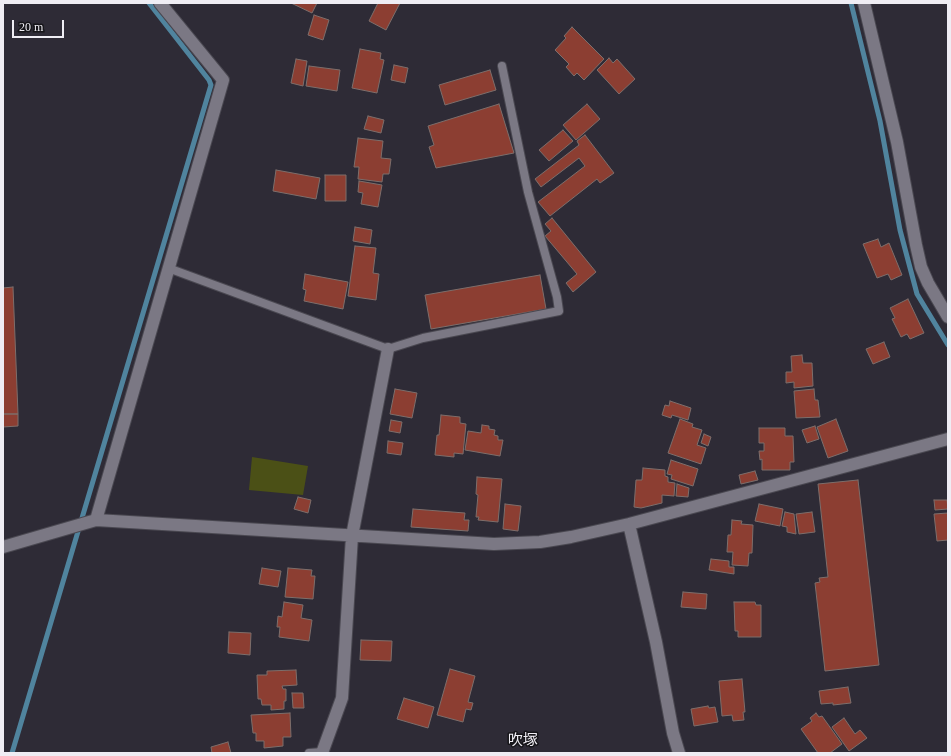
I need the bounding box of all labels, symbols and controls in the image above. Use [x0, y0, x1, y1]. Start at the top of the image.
scale bar [14, 12, 66, 38]
text: 20 m [19, 20, 43, 34]
district label: 吹塚 [508, 730, 538, 748]

